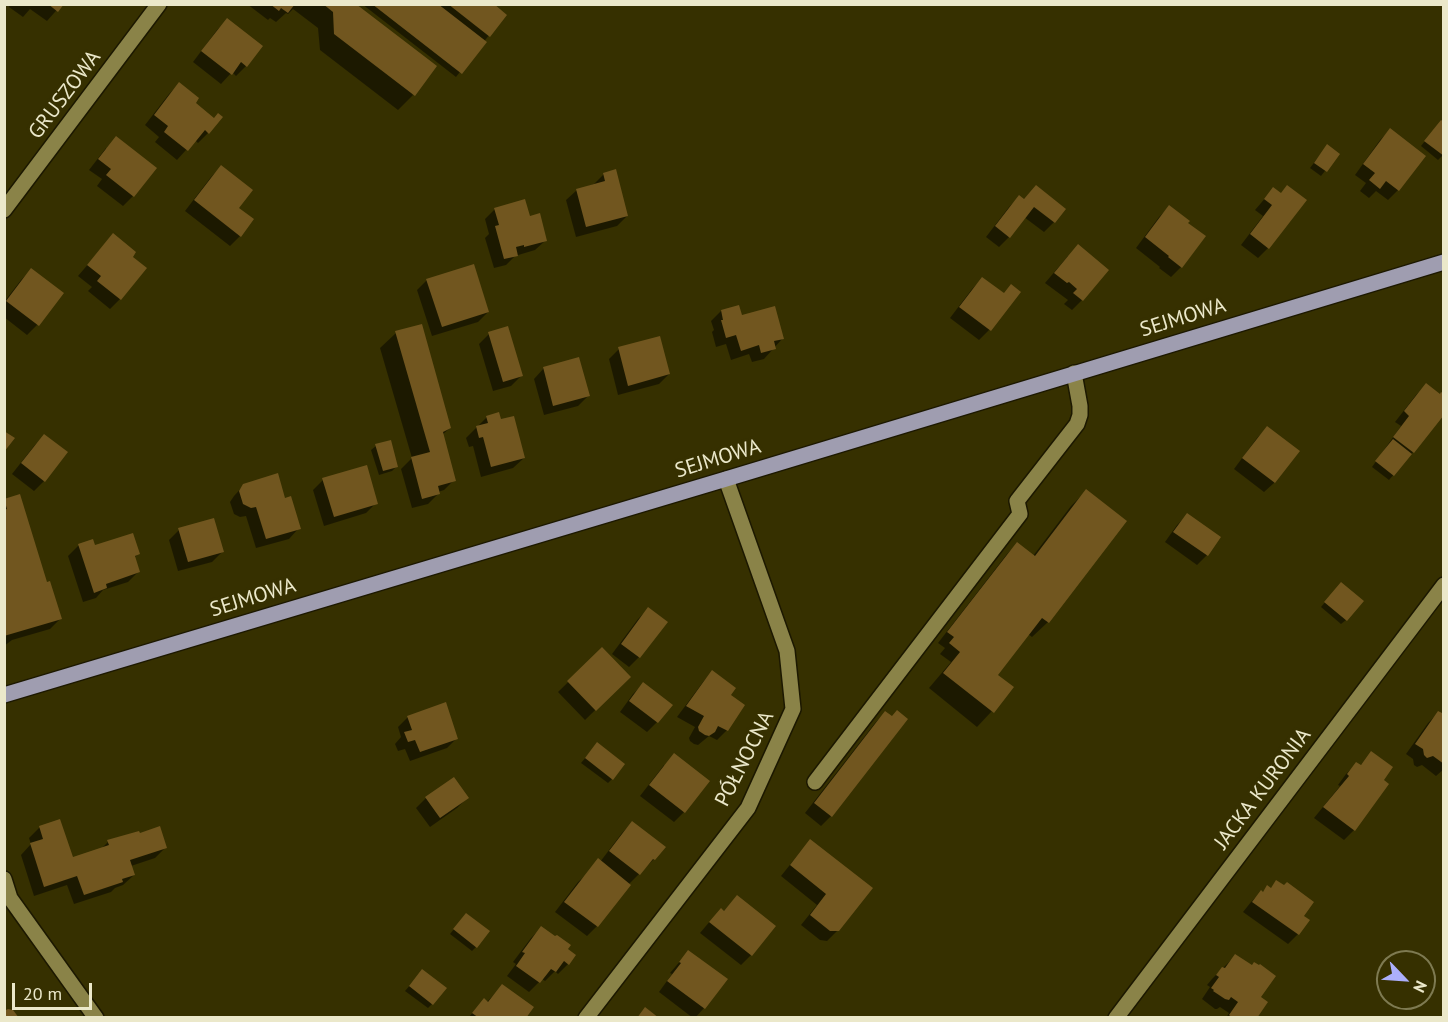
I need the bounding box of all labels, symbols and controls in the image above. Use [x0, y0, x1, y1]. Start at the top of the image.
street label: GRUSZOWA [24, 46, 106, 144]
street label: SEJMOWA [1137, 293, 1229, 343]
street label: SEJMOWA [672, 434, 764, 484]
street label: SEJMOWA [207, 573, 299, 623]
street label: PÓŁNOCNA [710, 707, 780, 811]
street label: JACKA KURONIA [1209, 724, 1317, 854]
north arrow [1376, 950, 1436, 1010]
scale bar [15, 971, 94, 1009]
text: N [1409, 978, 1432, 996]
text: 20 m [23, 982, 62, 1005]

